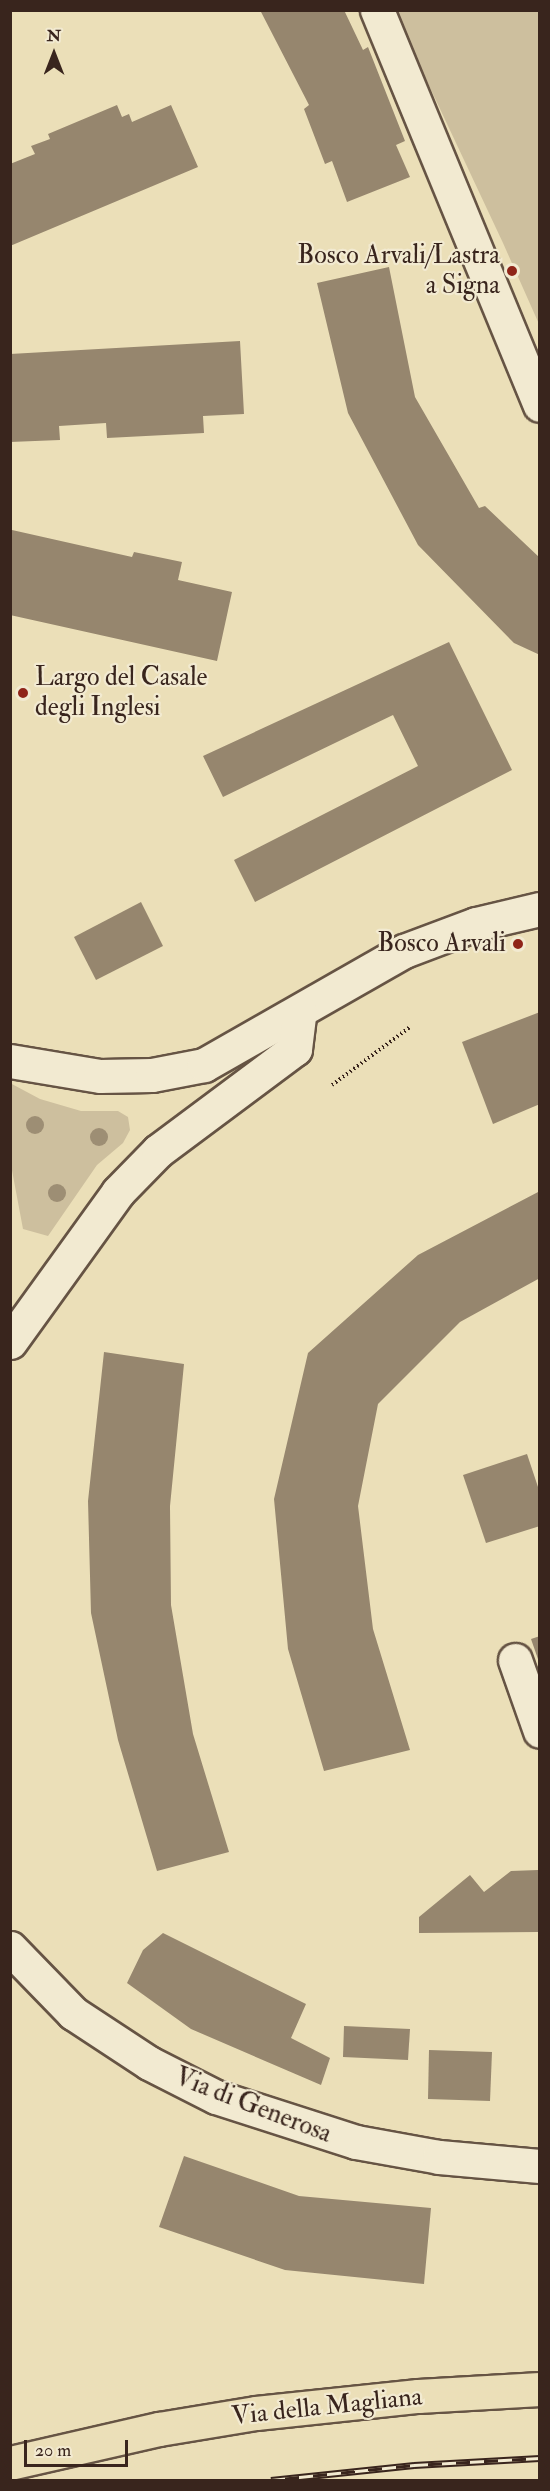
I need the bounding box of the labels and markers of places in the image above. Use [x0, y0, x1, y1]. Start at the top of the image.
place label: Bosco Arvali/Lastra a Signa [297, 240, 500, 302]
marker: Bosco Arvali/Lastra a Signa [505, 264, 519, 278]
place label: Largo del Casale degli Inglesi [35, 662, 207, 724]
marker: Largo del Casale degli Inglesi [16, 686, 30, 700]
place label: Bosco Arvali [377, 928, 506, 960]
marker: Bosco Arvali [511, 937, 525, 951]

